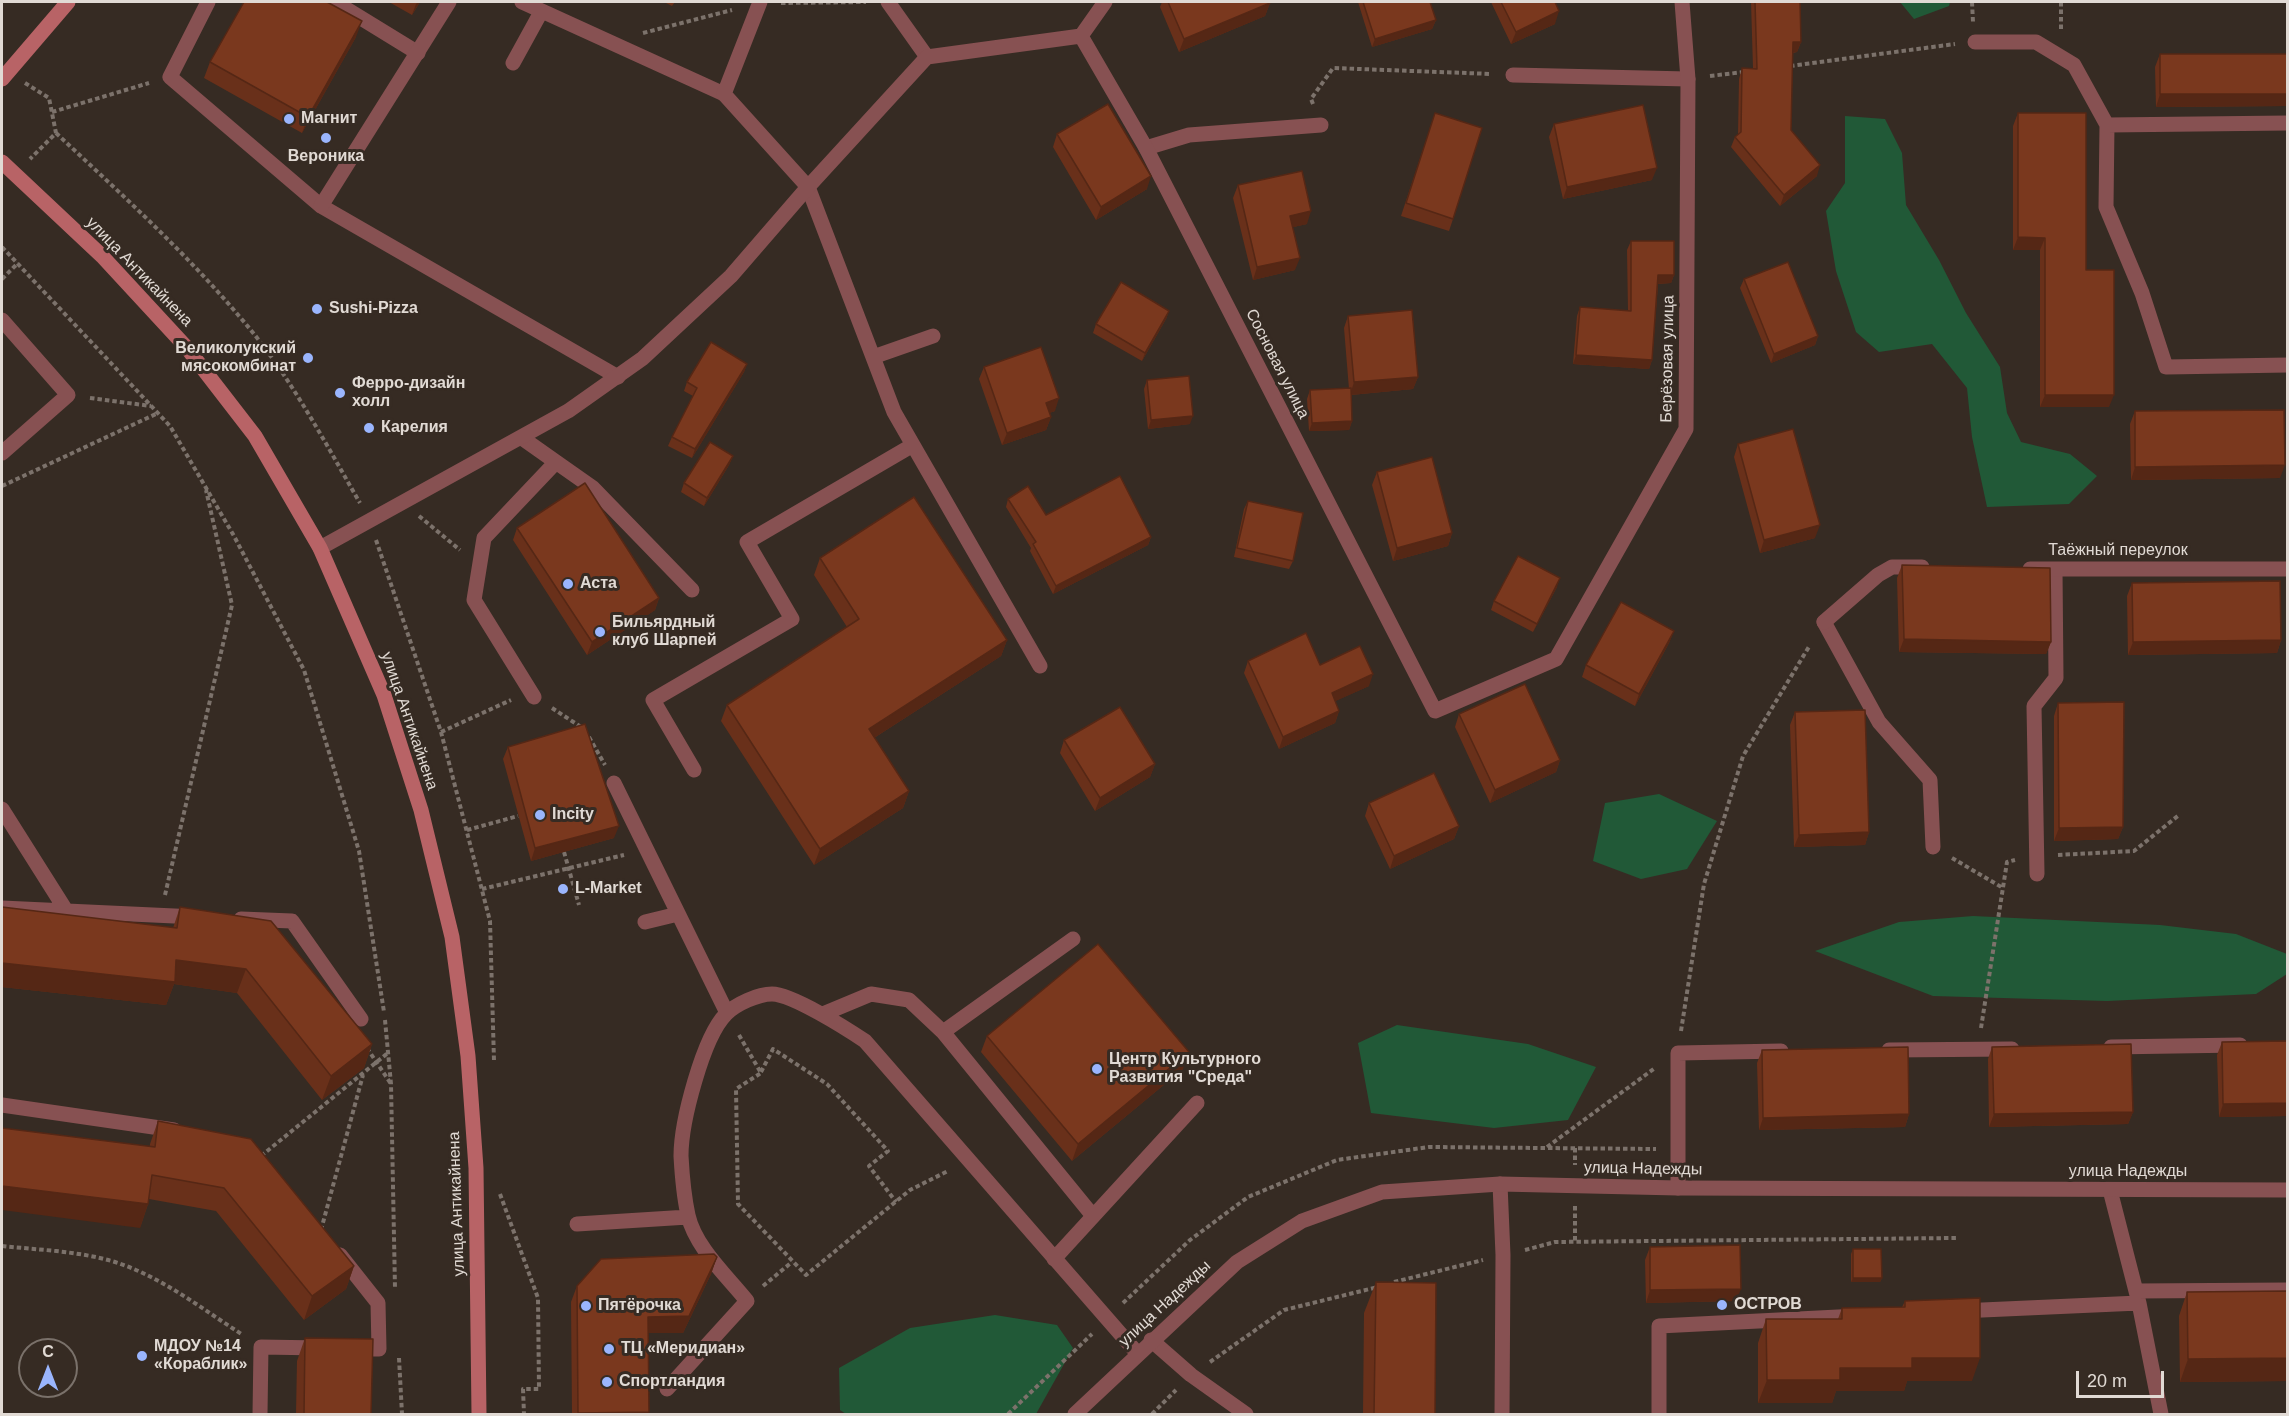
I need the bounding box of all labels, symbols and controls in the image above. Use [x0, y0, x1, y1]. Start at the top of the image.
place label: Магнит [301, 109, 357, 129]
marker: Магнит [282, 112, 296, 126]
marker: Вероника [319, 131, 333, 145]
place label: Вероника [288, 147, 364, 167]
street label: улица Антикайнена [82, 213, 196, 331]
street label: Берёзовая улица [1657, 295, 1679, 423]
place label: Sushi-Pizza [329, 299, 418, 319]
marker: Sushi-Pizza [310, 302, 324, 316]
street label: Сосновая улица [1241, 306, 1313, 422]
place label: Великолукский мясокомбинат [175, 339, 296, 377]
marker: Великолукский мясокомбинат [301, 351, 315, 365]
place label: Ферро-дизайн холл [352, 374, 465, 412]
marker: Ферро-дизайн холл [333, 386, 347, 400]
place label: Карелия [381, 418, 448, 438]
marker: Карелия [362, 421, 376, 435]
street label: Таёжный переулок [2048, 541, 2188, 561]
place label: Аста [580, 574, 617, 594]
marker: Аста [561, 577, 575, 591]
place label: Бильярдный клуб Шарпей [612, 613, 717, 651]
marker: Бильярдный клуб Шарпей [593, 625, 607, 639]
street label: улица Антикайнена [376, 649, 442, 793]
place label: Incity [552, 805, 594, 825]
marker: Incity [533, 808, 547, 822]
place label: L-Market [575, 879, 642, 899]
marker: L-Market [556, 882, 570, 896]
place label: Центр Культурного Развития "Среда" [1109, 1050, 1261, 1088]
marker: Центр Культурного Развития "Среда" [1090, 1062, 1104, 1076]
street label: улица Антикайнена [445, 1131, 469, 1277]
street label: улица Надежды [1584, 1158, 1702, 1180]
street label: улица Надежды [2069, 1162, 2187, 1182]
street label: улица Надежды [1115, 1257, 1215, 1351]
place label: ОСТРОВ [1734, 1295, 1802, 1315]
place label: Пятёрочка [598, 1296, 681, 1316]
marker: ОСТРОВ [1715, 1298, 1729, 1312]
marker: Пятёрочка [579, 1299, 593, 1313]
place label: МДОУ №14 «Кораблик» [154, 1337, 248, 1375]
north arrow [18, 1338, 78, 1398]
place label: ТЦ «Меридиан» [621, 1339, 745, 1359]
marker: ТЦ «Меридиан» [602, 1342, 616, 1356]
text: С [42, 1343, 54, 1360]
marker: МДОУ №14 «Кораблик» [135, 1349, 149, 1363]
scale bar [2079, 1359, 2168, 1397]
text: 20 m [2087, 1371, 2127, 1391]
place label: Спортландия [619, 1372, 725, 1392]
marker: Спортландия [600, 1375, 614, 1389]

